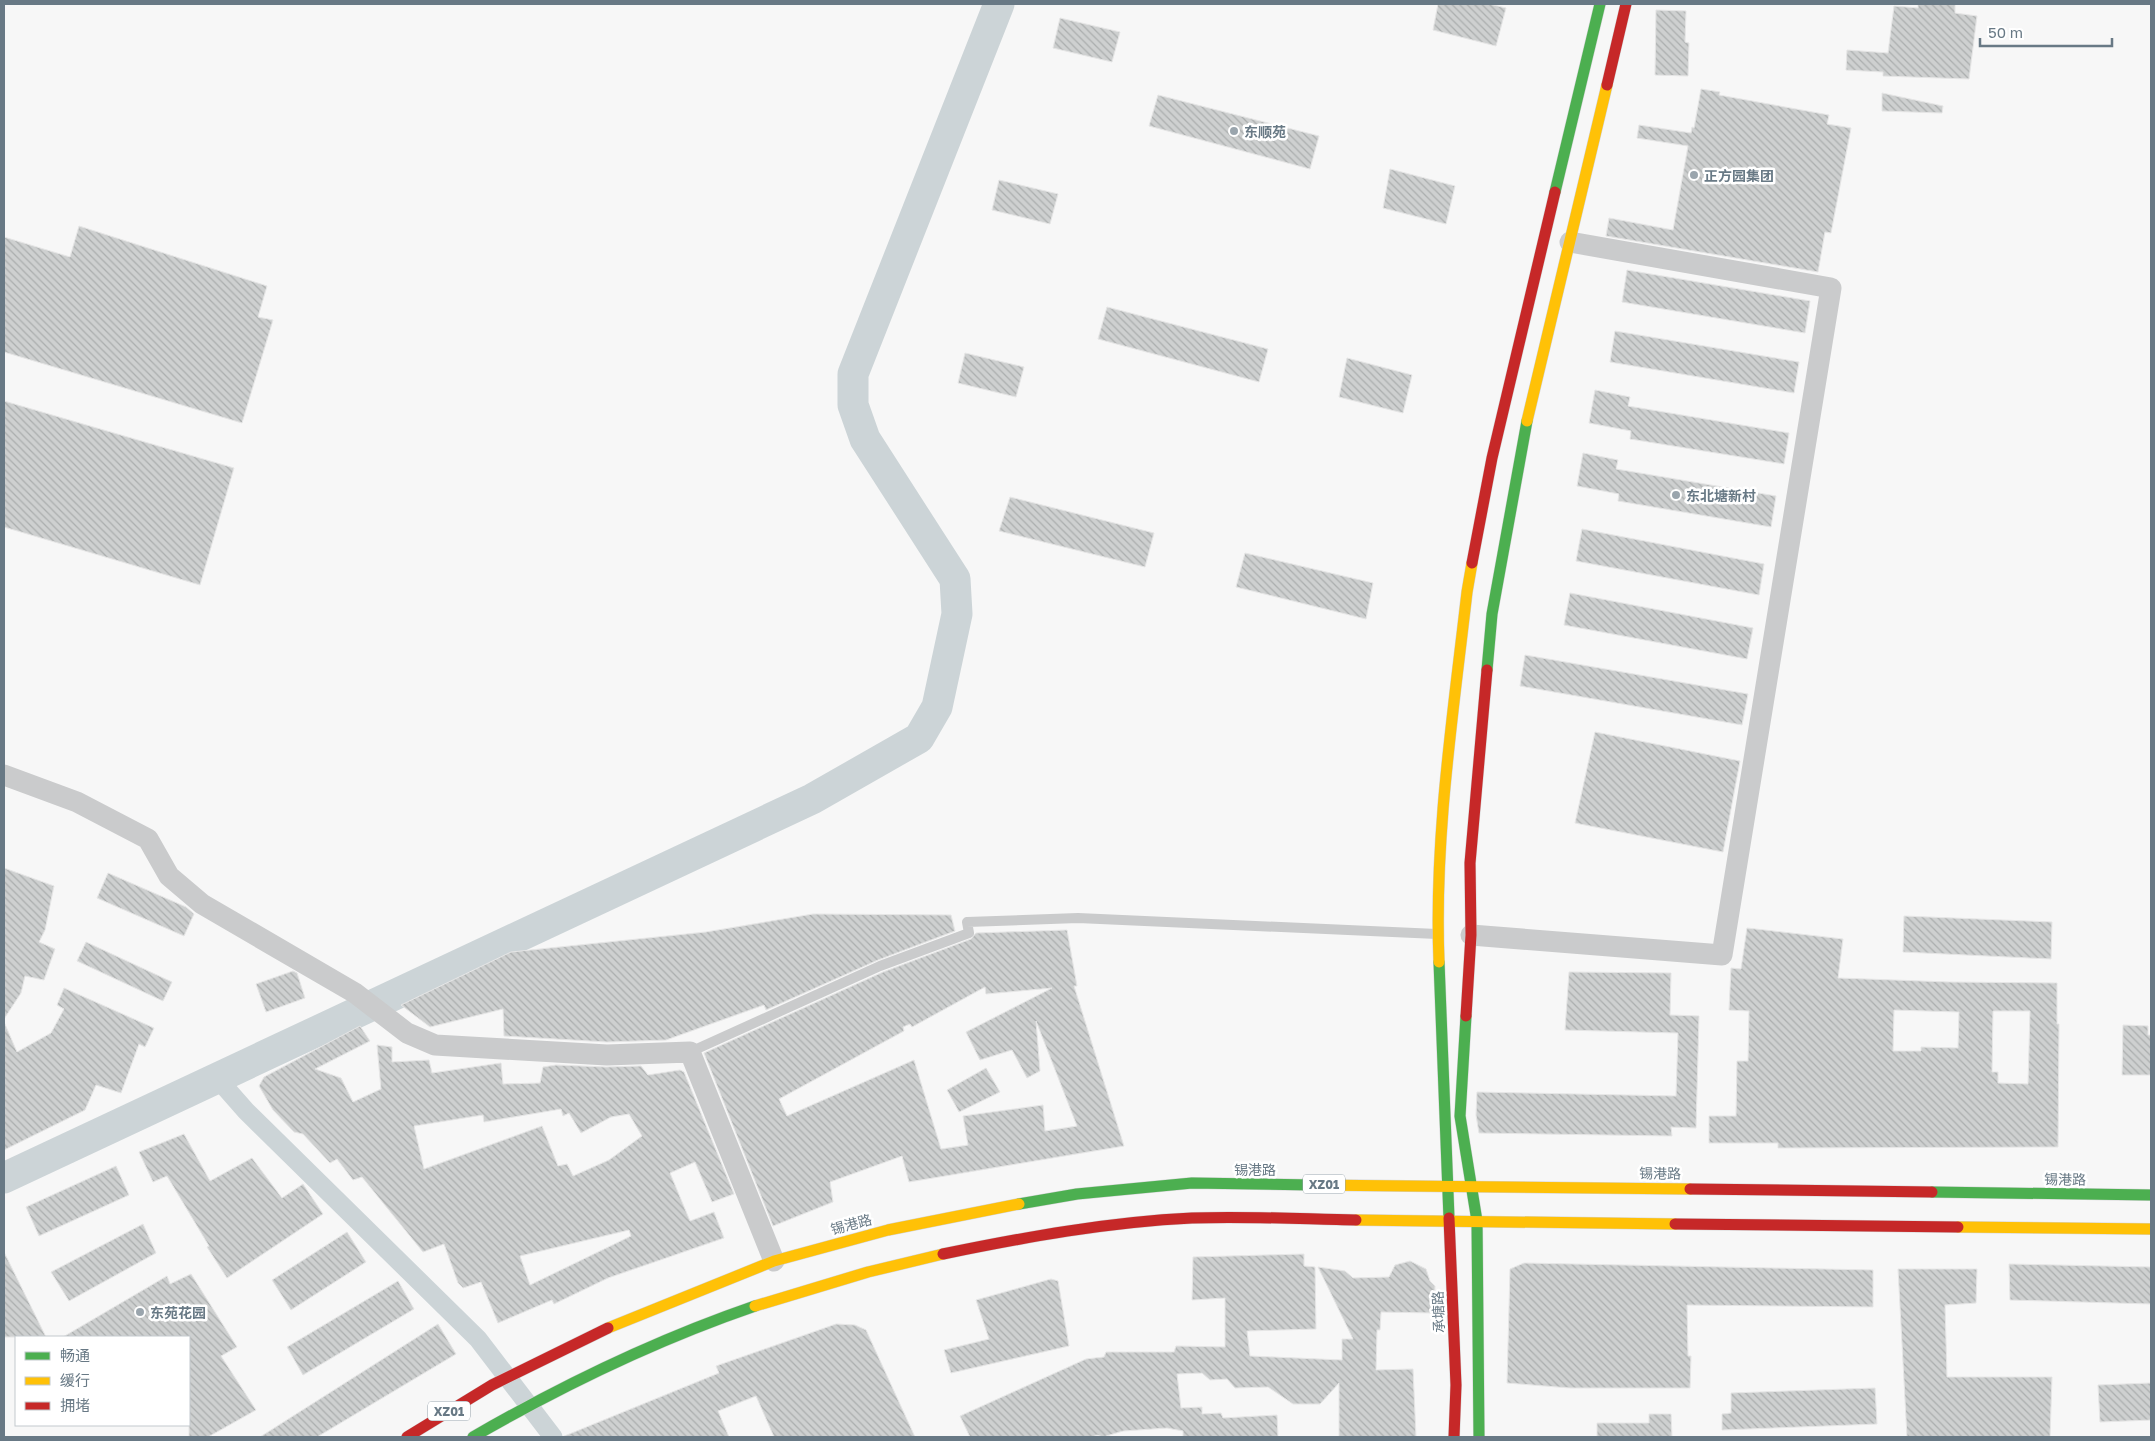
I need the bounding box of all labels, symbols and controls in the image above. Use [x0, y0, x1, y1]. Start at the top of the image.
scale bar [1980, 15, 2112, 47]
text: 50 m [1988, 23, 2023, 41]
place label: 东顺苑 [1244, 123, 1286, 140]
marker: 东顺苑 [1228, 125, 1240, 137]
place label: 正方园集团 [1704, 167, 1774, 184]
marker: 正方园集团 [1688, 169, 1700, 181]
place label: 东北塘新村 [1686, 487, 1756, 504]
marker: 东北塘新村 [1670, 489, 1682, 501]
street label: 锡港路 [1234, 1161, 1276, 1178]
street label: 锡港路 [1639, 1164, 1681, 1182]
street label: 锡港路 [2044, 1170, 2086, 1188]
road number: XZ01 [1303, 1174, 1345, 1194]
street label: 锡港路 [829, 1210, 873, 1238]
street label: 承塘路 [1429, 1291, 1447, 1333]
place label: 东苑花园 [150, 1304, 206, 1321]
marker: 东苑花园 [134, 1306, 146, 1318]
legend [15, 1336, 190, 1426]
text: 畅通 [60, 1346, 90, 1364]
text: 缓行 [60, 1371, 90, 1389]
text: 拥堵 [60, 1396, 90, 1414]
road number: XZ01 [428, 1402, 470, 1420]

